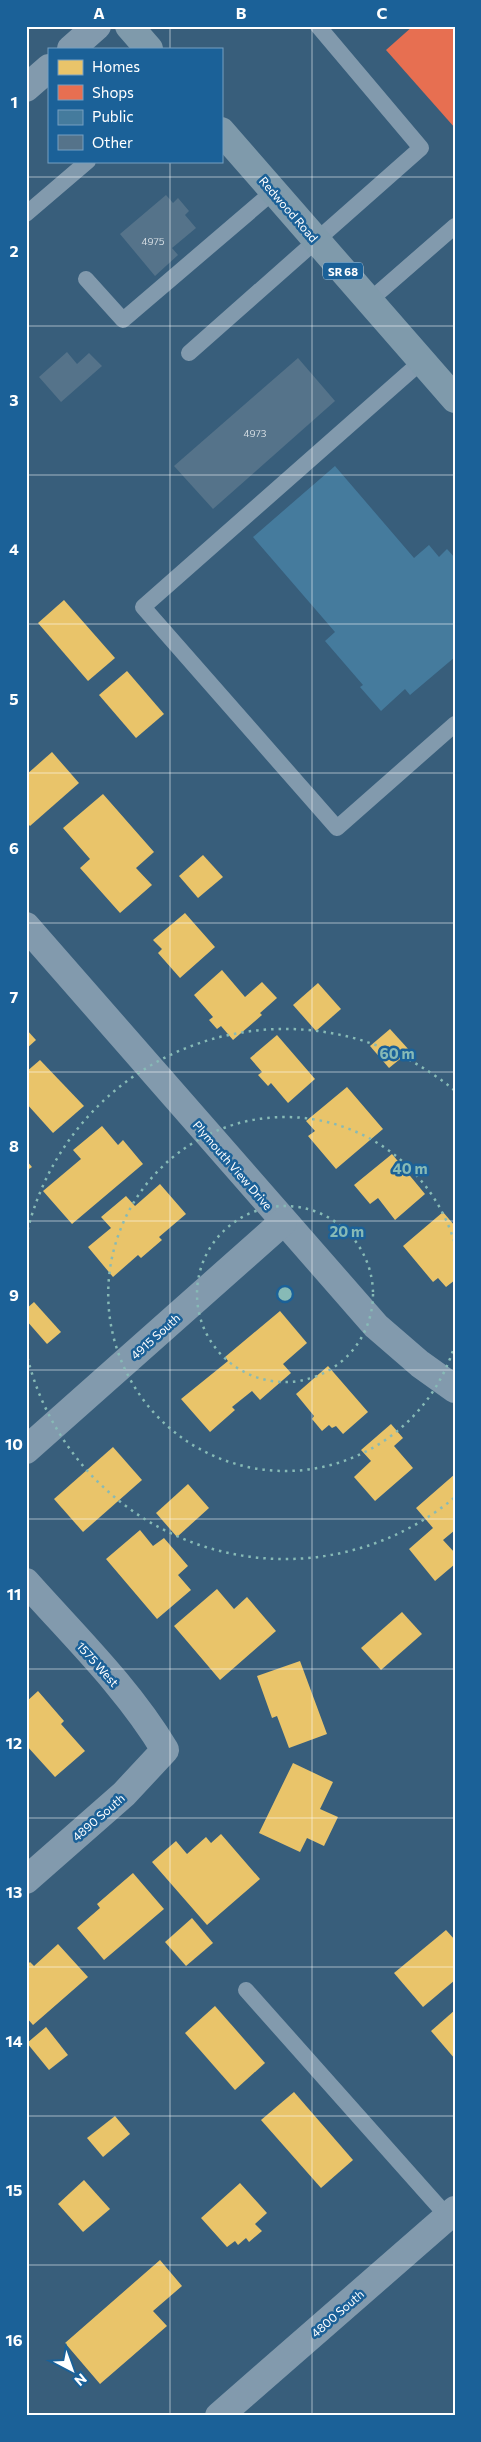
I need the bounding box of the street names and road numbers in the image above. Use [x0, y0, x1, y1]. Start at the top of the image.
street label: Redwood Road [257, 173, 321, 245]
road number: SR 68 [323, 262, 363, 280]
street label: Plymouth View Drive [190, 1118, 276, 1212]
street label: 4915 South [127, 1310, 183, 1362]
street label: 1575 West [74, 1639, 122, 1689]
street label: 4890 South [69, 1791, 127, 1843]
street label: 4800 South [308, 2286, 366, 2340]

